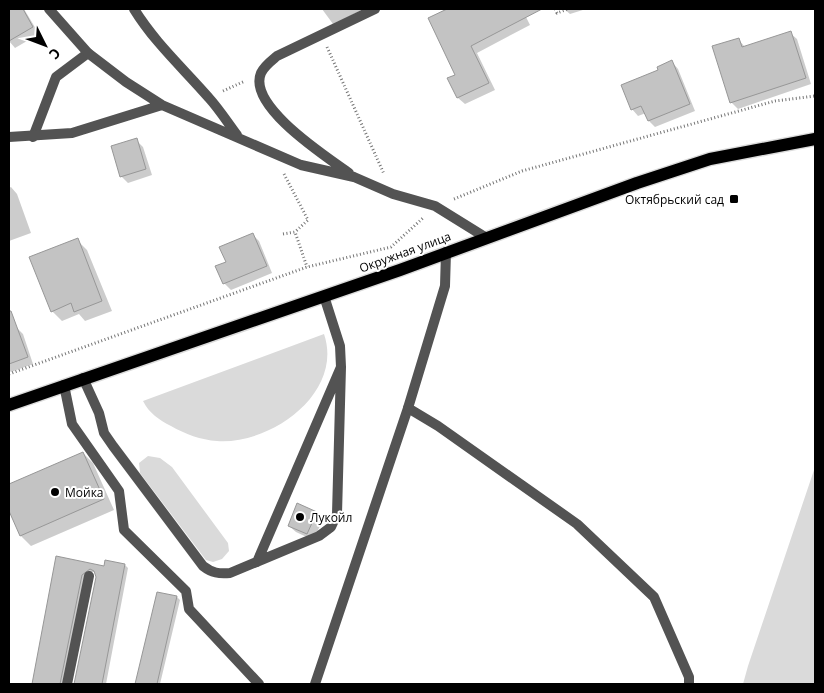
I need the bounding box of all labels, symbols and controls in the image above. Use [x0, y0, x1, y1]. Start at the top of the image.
north arrow [20, 20, 70, 70]
text: С [45, 44, 65, 64]
place label: Октябрьский сад [625, 191, 724, 208]
marker: Октябрьский сад [728, 193, 740, 205]
street label: Окружная улица [357, 228, 453, 276]
place label: Мойка [65, 484, 104, 501]
marker: Мойка [49, 486, 61, 498]
place label: Лукойл [310, 509, 352, 526]
marker: Лукойл [294, 511, 306, 523]

